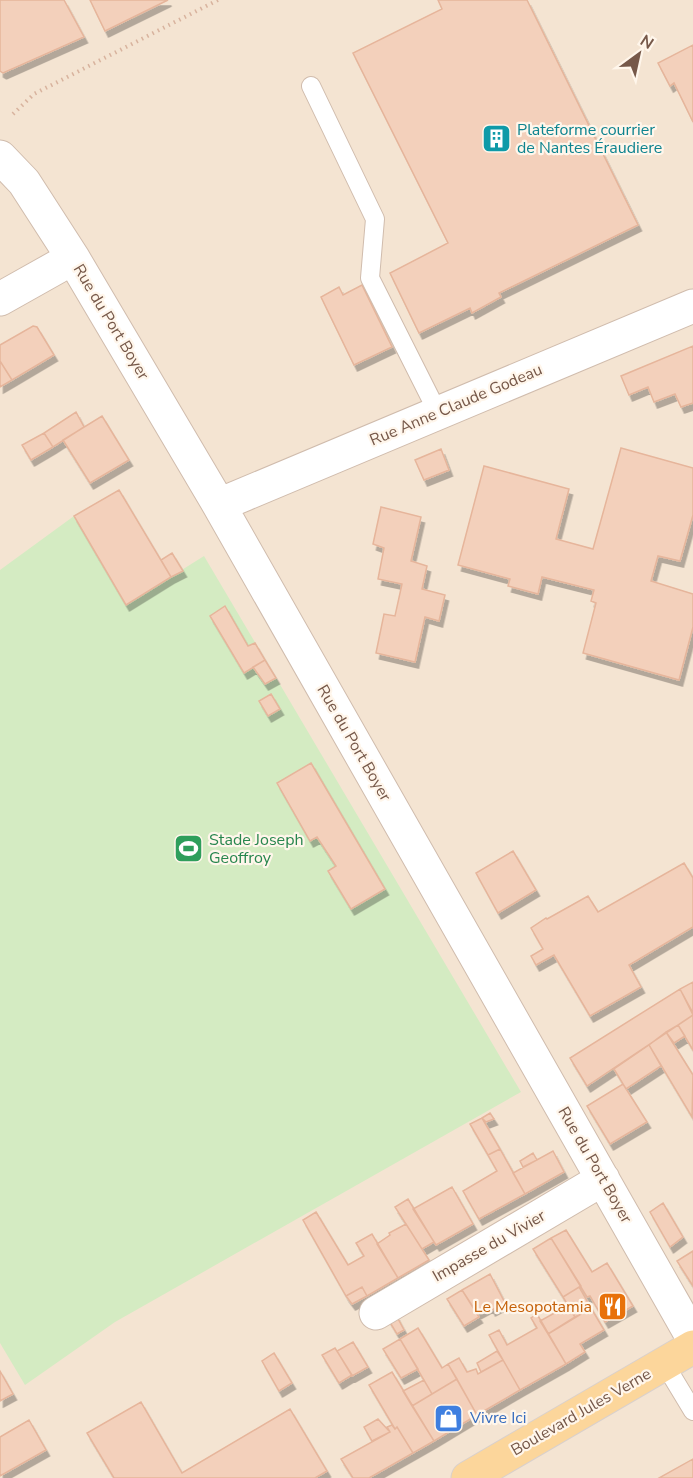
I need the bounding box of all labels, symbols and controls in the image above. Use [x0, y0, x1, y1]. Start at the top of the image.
north arrow [609, 24, 669, 84]
text: N [636, 30, 658, 55]
place label: Plateforme courrier de Nantes Éraudiere [517, 119, 662, 159]
building icon: Plateforme courrier de Nantes Éraudiere [480, 123, 512, 155]
street label: Rue du Port Boyer [68, 260, 154, 384]
street label: Rue Anne Claude Godeau [366, 359, 546, 451]
street label: Rue du Port Boyer [312, 681, 396, 806]
place label: Stade Joseph Geoffroy [209, 829, 304, 869]
sports icon: Stade Joseph Geoffroy [172, 833, 204, 865]
street label: Rue du Port Boyer [553, 1103, 637, 1228]
street label: Impasse du Vivier [429, 1205, 550, 1287]
restaurant icon: Le Mesopotamia [597, 1291, 629, 1323]
place label: Le Mesopotamia [474, 1296, 592, 1318]
street label: Boulevard Jules Verne [507, 1363, 655, 1461]
shop icon: Vivre Ici [433, 1402, 465, 1434]
place label: Vivre Ici [469, 1407, 526, 1429]

